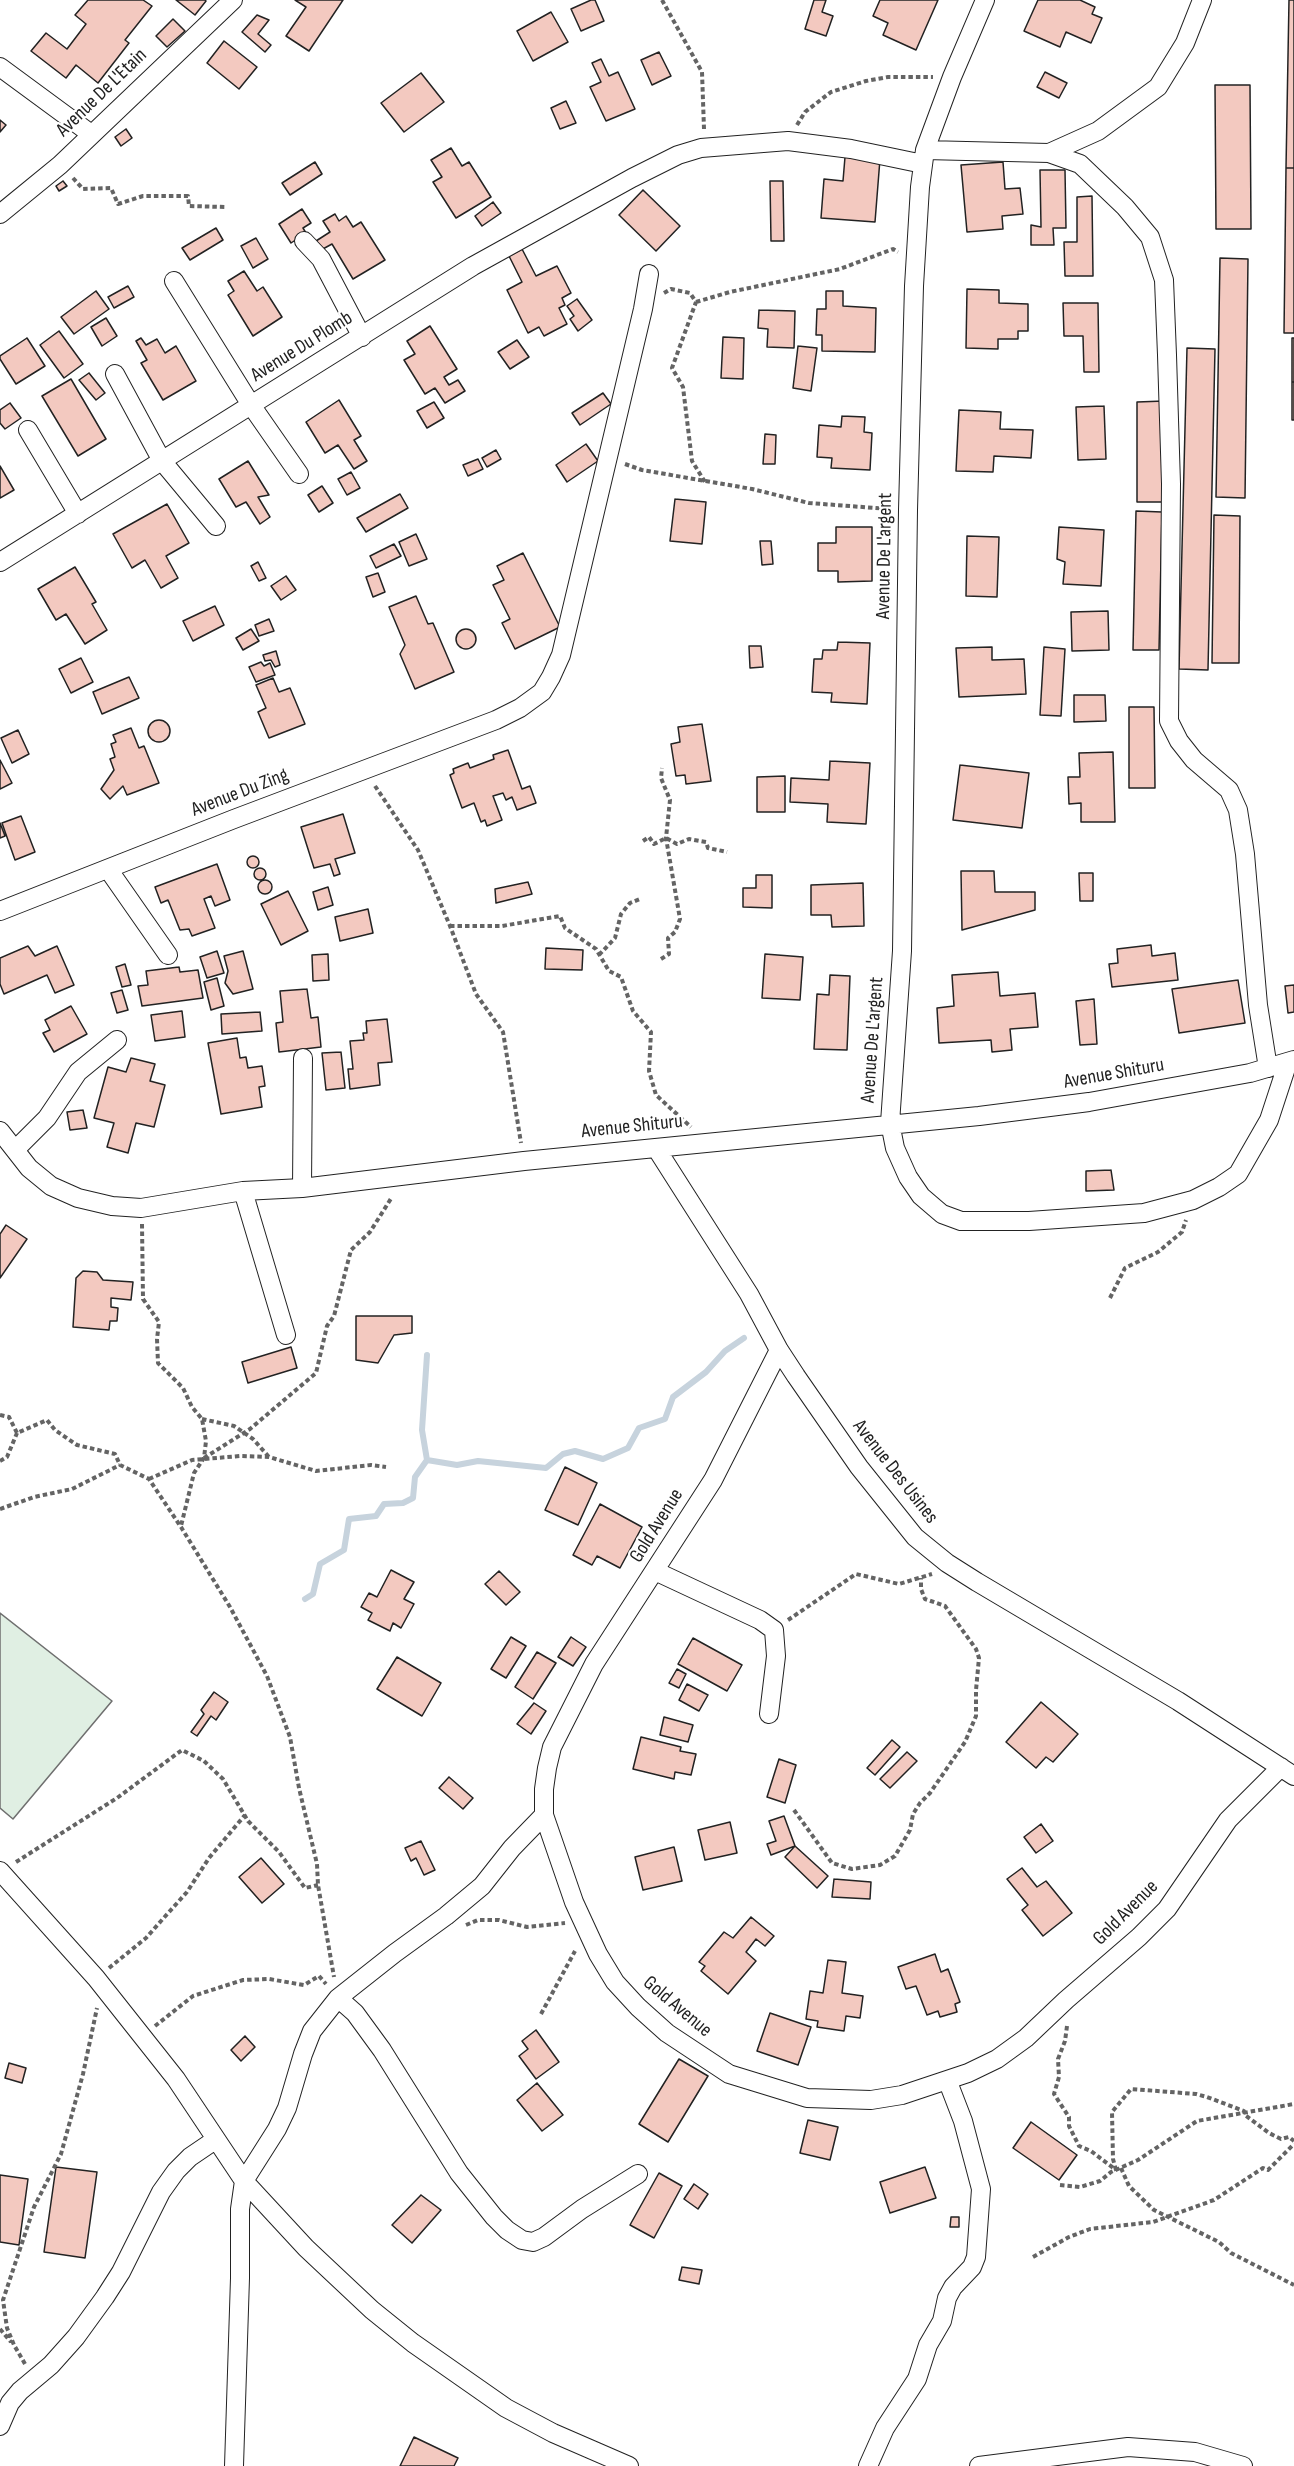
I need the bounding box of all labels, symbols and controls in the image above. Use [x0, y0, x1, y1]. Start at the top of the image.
street label: Avenue De L'Etain [52, 44, 152, 142]
street label: Avenue Du Plomb [247, 306, 357, 388]
street label: Avenue De L'argent [872, 493, 898, 619]
street label: Avenue Du Zing [188, 764, 292, 822]
street label: Avenue De L'argent [857, 976, 889, 1104]
street label: Avenue Shituru [1062, 1053, 1166, 1095]
street label: Avenue Shituru [580, 1110, 684, 1144]
street label: Avenue Des Usines [847, 1415, 943, 1529]
street label: Gold Avenue [625, 1485, 689, 1567]
street label: Gold Avenue [1088, 1875, 1164, 1951]
street label: Gold Avenue [638, 1971, 716, 2043]

